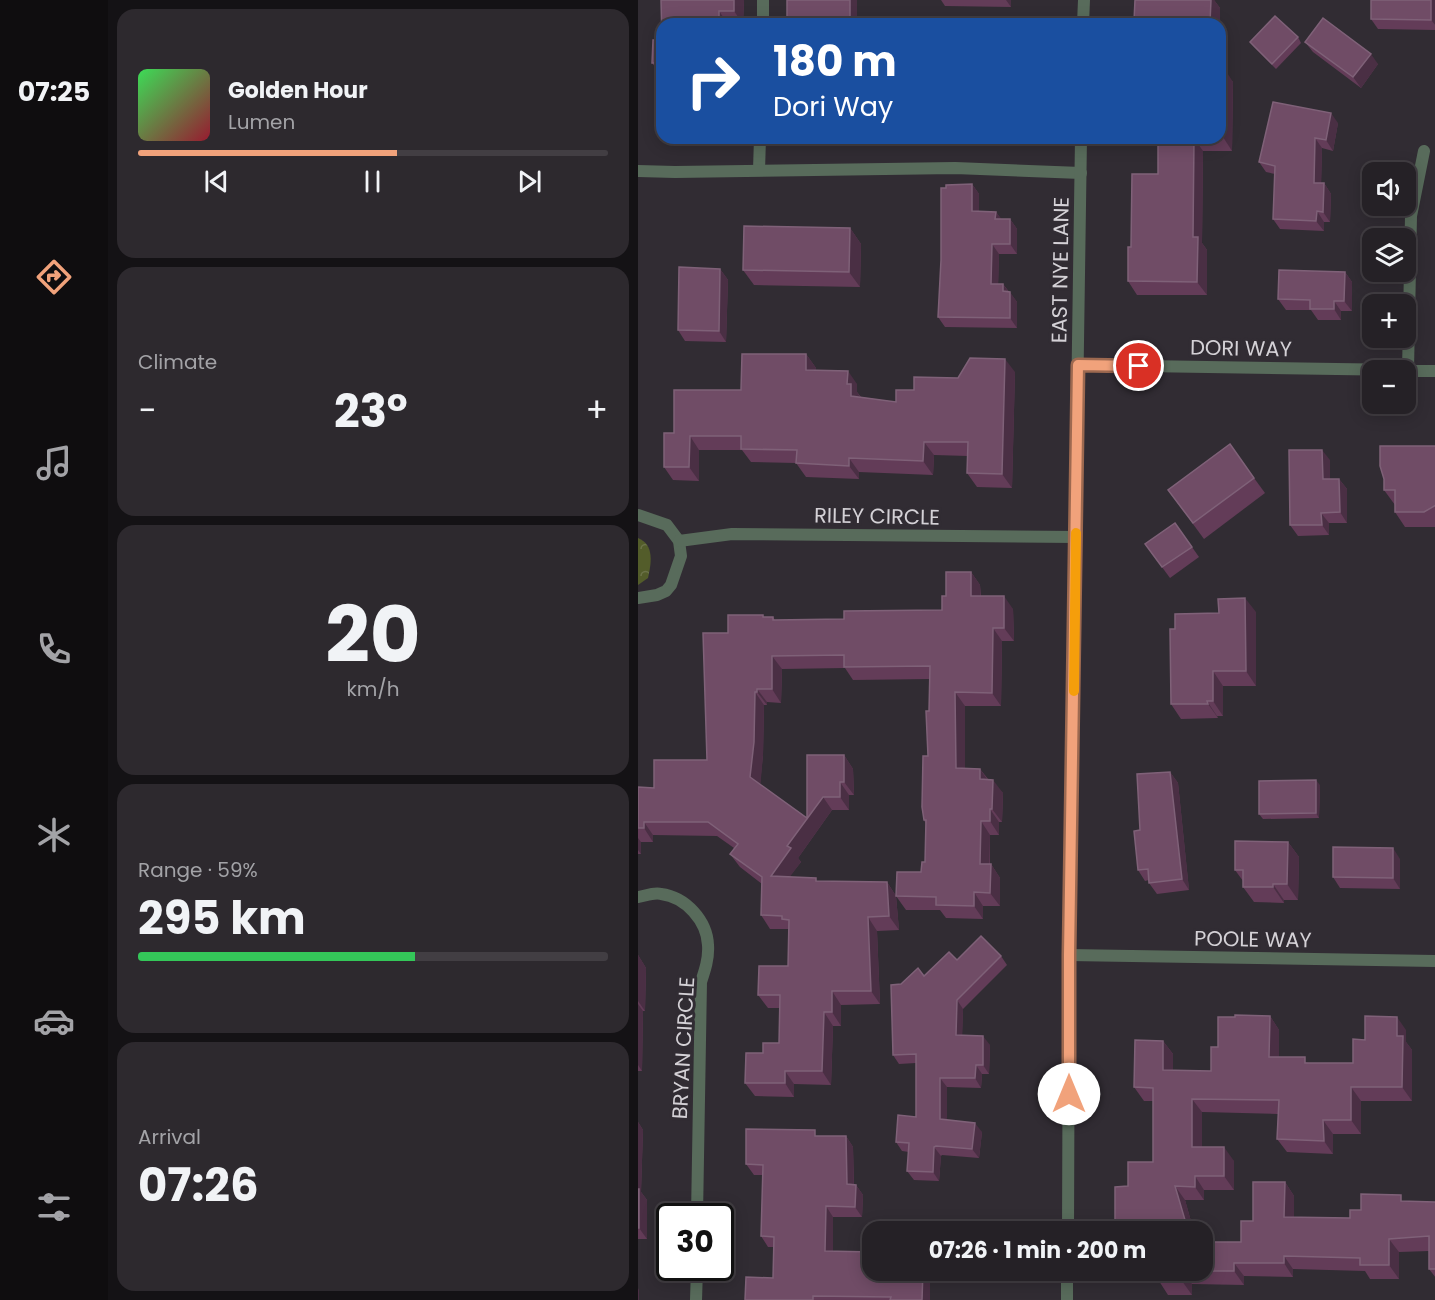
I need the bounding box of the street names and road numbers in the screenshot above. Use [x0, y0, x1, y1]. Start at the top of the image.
street label: EAST NYE LANE [1044, 197, 1076, 343]
street label: DORI WAY [1190, 333, 1292, 363]
street label: RILEY CIRCLE [814, 500, 940, 532]
street label: POOLE WAY [1194, 923, 1312, 955]
street label: BRYAN CIRCLE [665, 976, 701, 1120]

